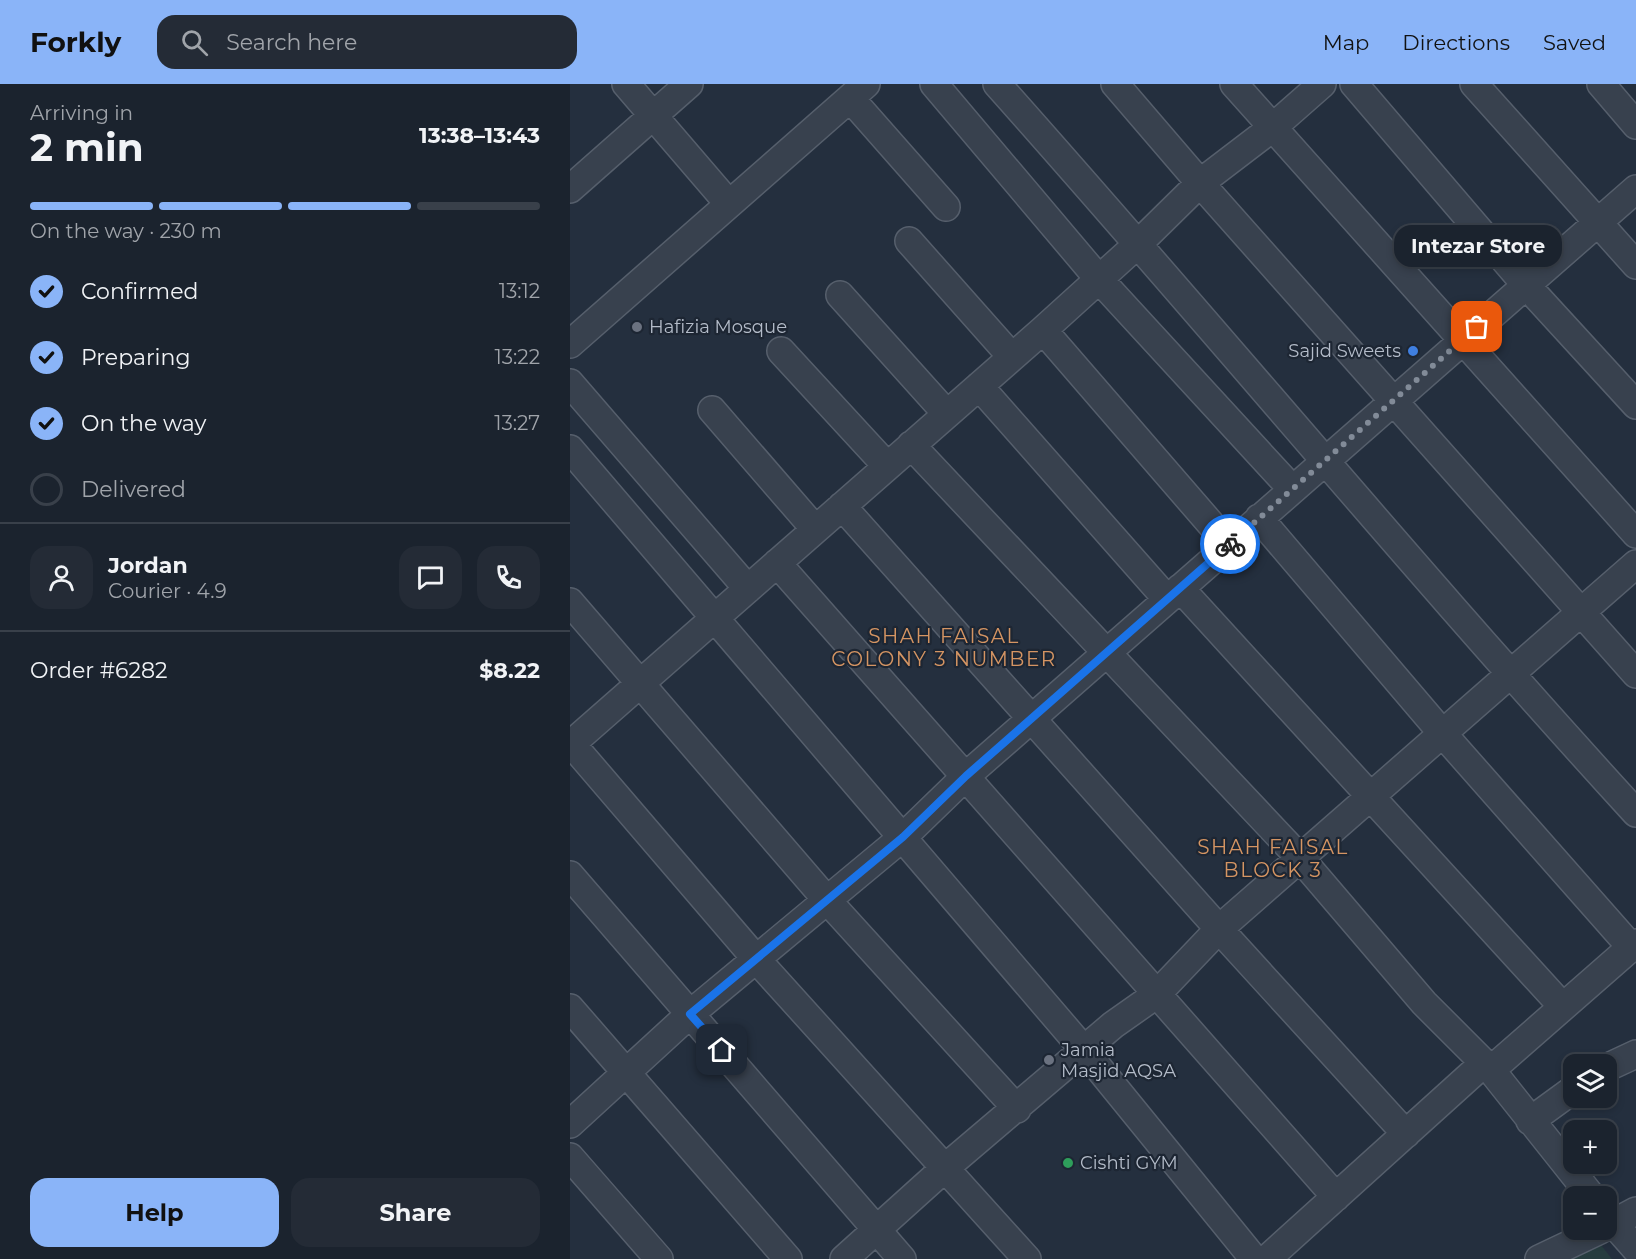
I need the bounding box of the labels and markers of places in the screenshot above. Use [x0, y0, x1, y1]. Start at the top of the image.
callout: Intezar Store [1393, 225, 1561, 267]
pin [1451, 301, 1502, 352]
place label: Hafizia Mosque [649, 316, 787, 338]
marker: Hafizia Mosque [630, 320, 644, 334]
place label: Sajid Sweets [1288, 340, 1401, 362]
marker: Sajid Sweets [1406, 344, 1420, 358]
pin [696, 1024, 747, 1075]
place label: Jamia Masjid AQSA [1060, 1039, 1176, 1082]
marker: Jamia Masjid AQSA [1042, 1053, 1056, 1067]
place label: Cishti GYM [1080, 1152, 1178, 1174]
marker: Cishti GYM [1061, 1156, 1075, 1170]

